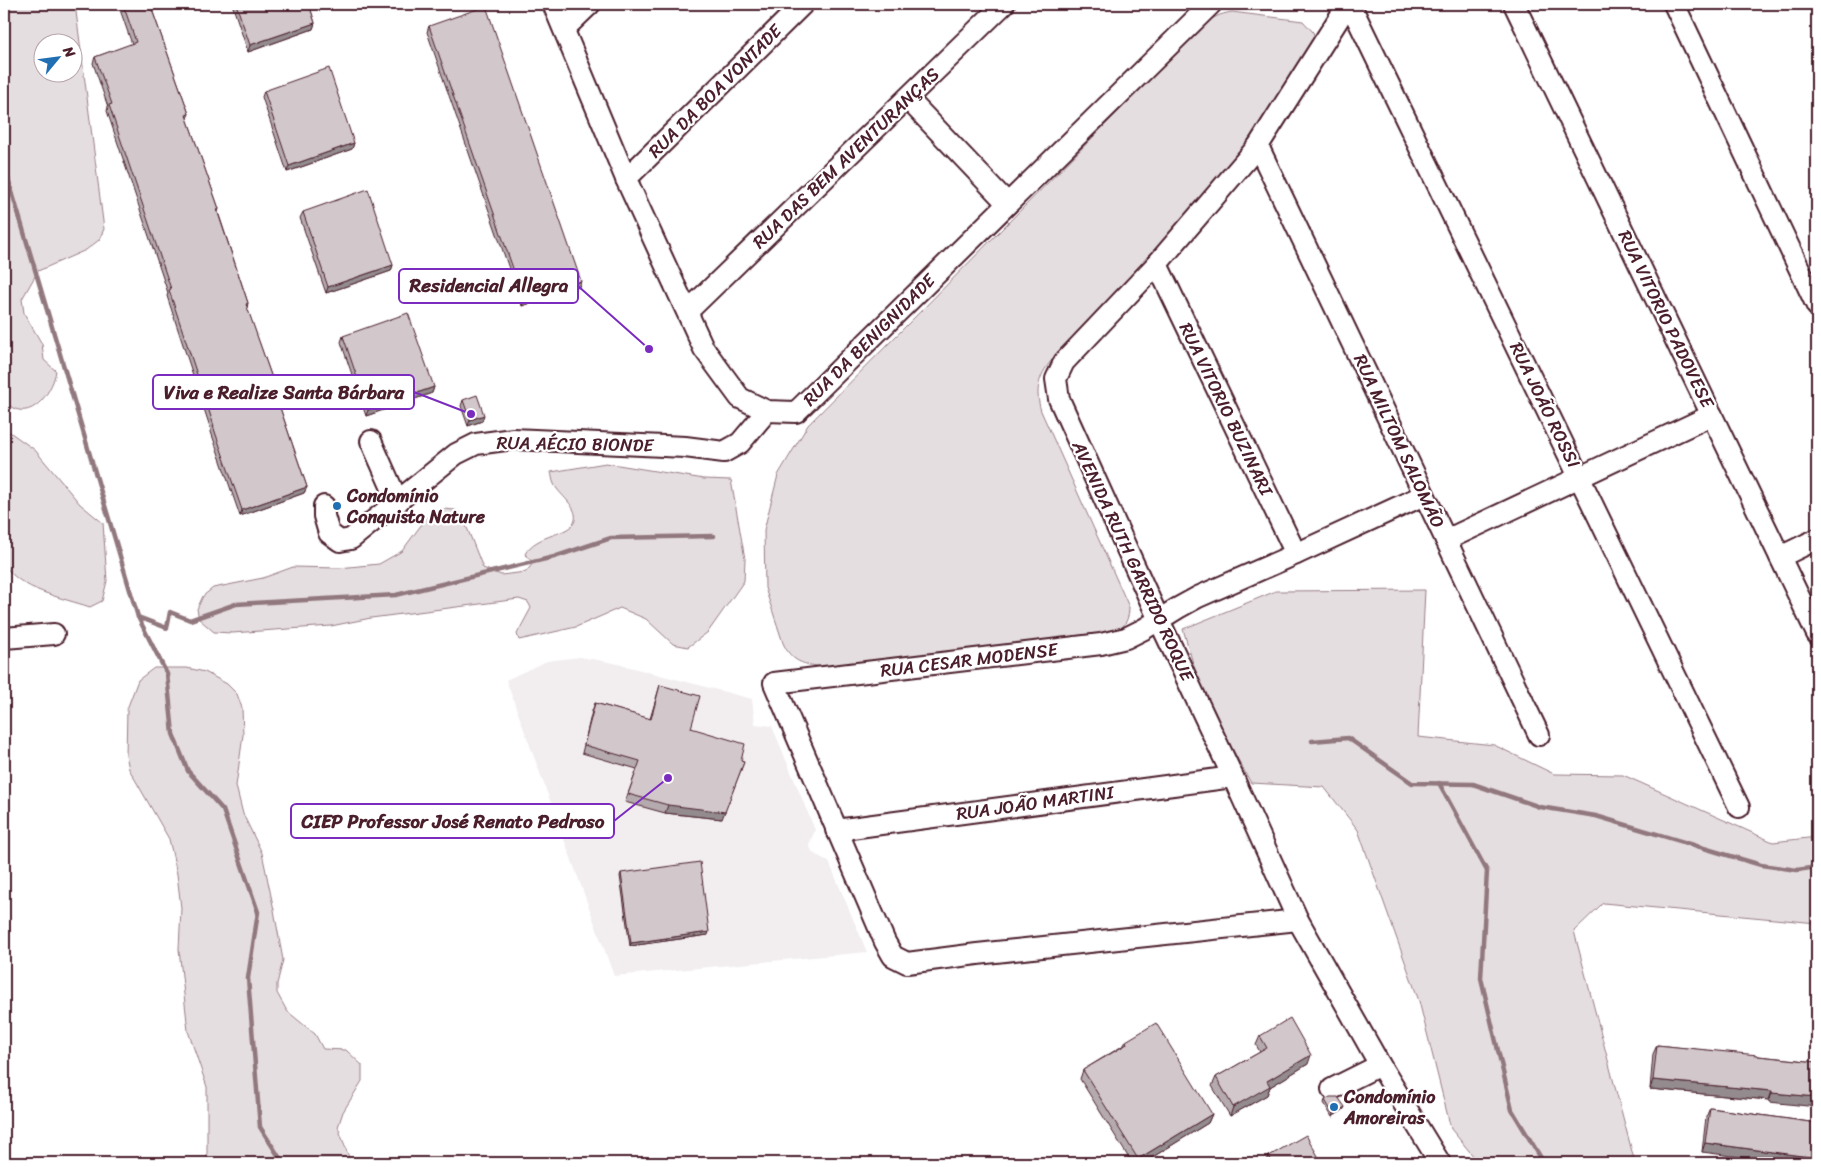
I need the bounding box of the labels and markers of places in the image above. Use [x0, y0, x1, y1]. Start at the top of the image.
callout: Residencial Allegra [399, 269, 578, 303]
callout: Viva e Realize Santa Bárbara [153, 375, 414, 409]
place label: Condomínio Conquista Nature [346, 480, 486, 533]
marker: Condomínio Conquista Nature [331, 500, 343, 512]
callout: CIEP Professor José Renato Pedroso [291, 804, 614, 838]
place label: Condomínio Amoreiras [1343, 1081, 1436, 1134]
marker: Condomínio Amoreiras [1328, 1101, 1340, 1113]

